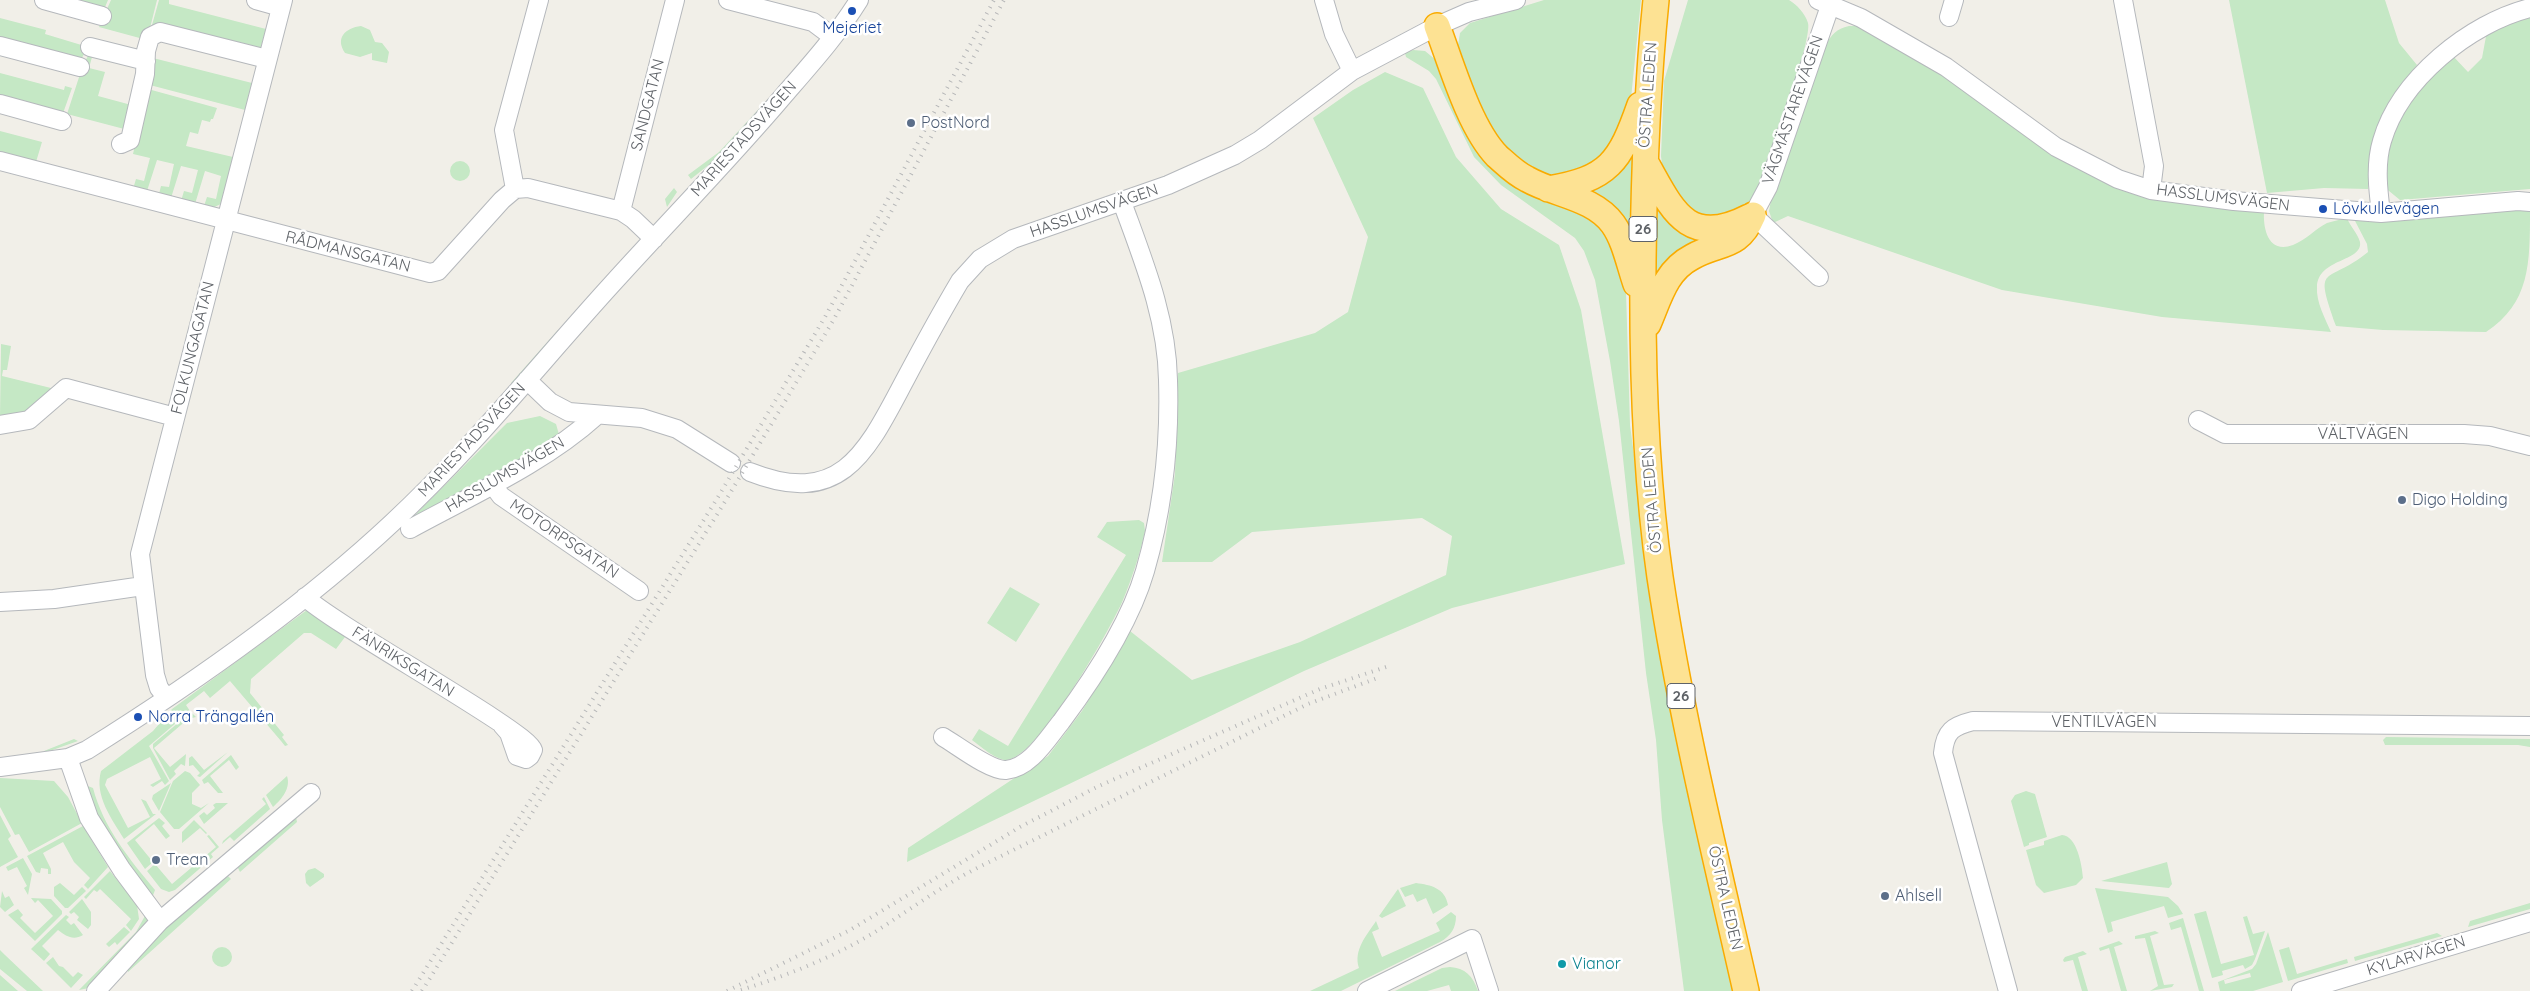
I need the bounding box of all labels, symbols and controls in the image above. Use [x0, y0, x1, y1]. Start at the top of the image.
marker: Mejeriet [846, 5, 858, 17]
place label: Mejeriet [822, 18, 882, 38]
street label: VÄGMÄSTAREVÄGEN [1758, 33, 1828, 187]
street label: ÖSTRA LEDEN [1635, 41, 1661, 149]
street label: SANDGATAN [627, 57, 669, 153]
street label: MARIESTADSVÄGEN [687, 77, 801, 201]
place label: PostNord [921, 113, 990, 133]
marker: PostNord [905, 117, 917, 129]
street label: HASSLUMSVÄGEN [1027, 180, 1161, 242]
street label: HASSLUMSVÄGEN [2155, 180, 2291, 216]
place label: Lövkullevägen [2333, 199, 2439, 219]
marker: Lövkullevägen [2317, 203, 2329, 215]
road number: 26 [1629, 216, 1657, 242]
street label: RÅDMANSGATAN [283, 227, 413, 277]
street label: FOLKUNGAGATAN [167, 280, 219, 416]
street label: MARIESTADSVÄGEN [414, 379, 530, 501]
street label: VÄLTVÄGEN [2317, 424, 2409, 444]
street label: HASSLUMSVÄGEN [442, 433, 568, 517]
street label: ÖSTRA LEDEN [1638, 446, 1666, 554]
place label: Digo Holding [2412, 490, 2508, 510]
marker: Digo Holding [2396, 494, 2408, 506]
street label: MOTORPSGATAN [506, 495, 622, 583]
street label: FÄNRIKSGATAN [348, 623, 458, 701]
road number: 26 [1667, 684, 1695, 708]
place label: Norra Trängallén [148, 707, 274, 727]
marker: Norra Trängallén [132, 711, 144, 723]
street label: VENTILVÄGEN [2051, 712, 2157, 732]
street label: ÖSTRA LEDEN [1704, 844, 1746, 952]
place label: Trean [166, 850, 209, 870]
marker: Trean [150, 854, 162, 866]
place label: Ahlsell [1895, 886, 1942, 906]
marker: Ahlsell [1879, 890, 1891, 902]
street label: KYLARVÄGEN [2364, 932, 2468, 980]
place label: Vianor [1572, 954, 1621, 974]
marker: Vianor [1556, 958, 1568, 970]

